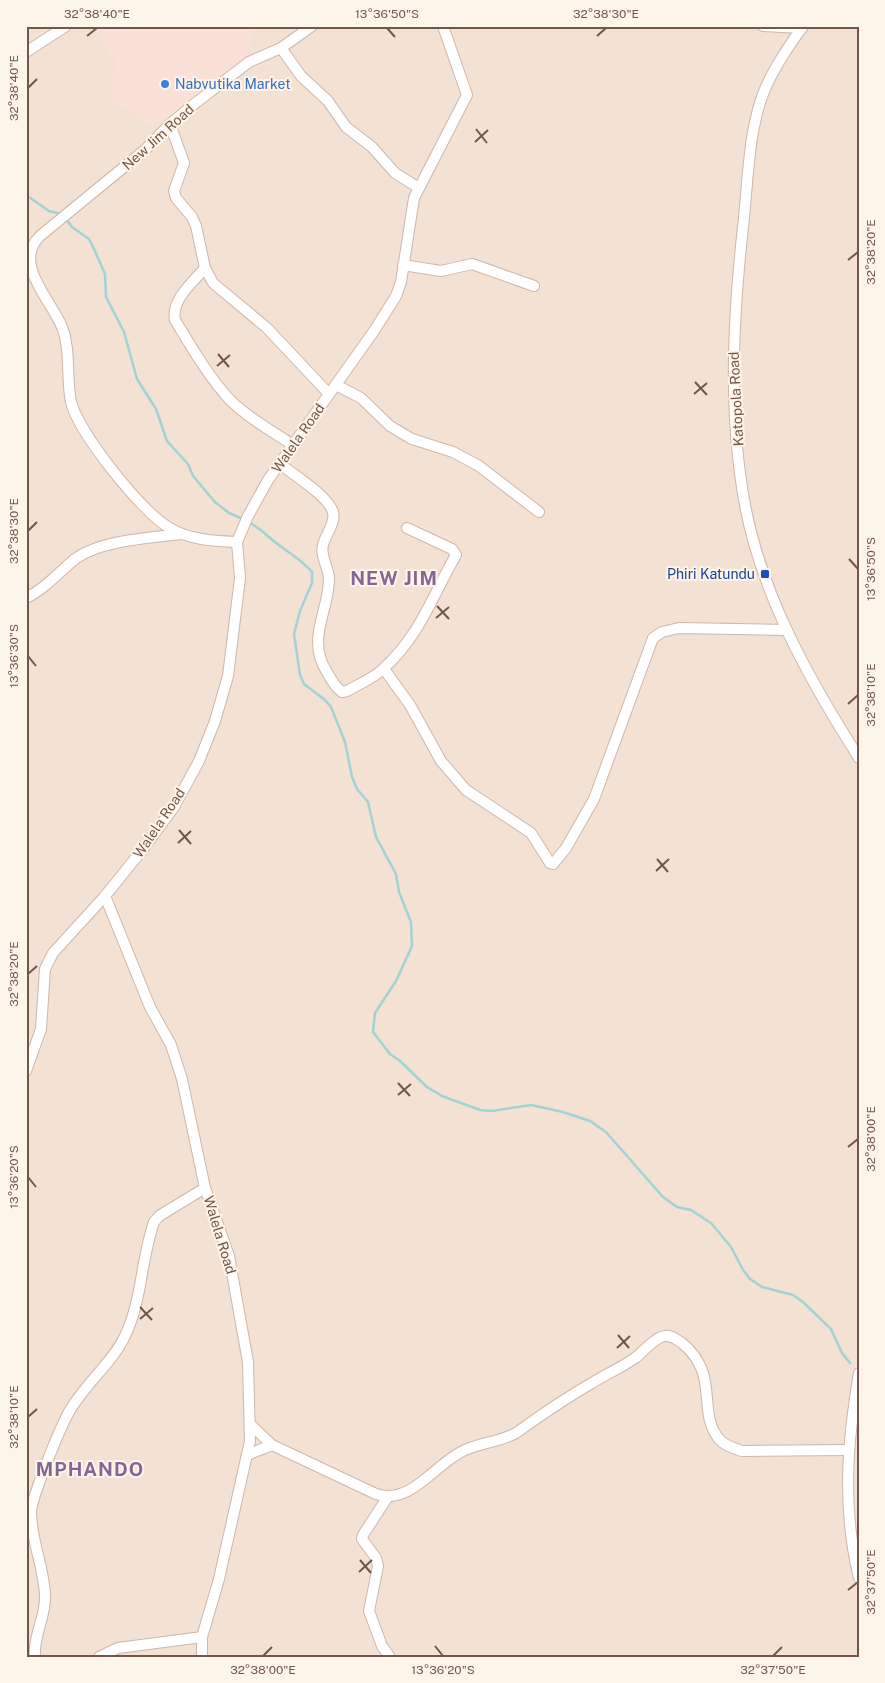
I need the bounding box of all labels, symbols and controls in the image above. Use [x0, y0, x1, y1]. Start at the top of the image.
text: 32°38'40"E [64, 7, 130, 21]
text: 13°36'50"S [355, 7, 419, 21]
text: 32°38'30"E [573, 7, 639, 21]
text: 32°38'40"E [7, 55, 21, 121]
place label: Nabvutika Market [175, 76, 291, 92]
marker: Nabvutika Market [159, 78, 171, 90]
street label: New Jim Road [119, 101, 197, 173]
text: 32°38'20"E [864, 219, 878, 285]
street label: Katopola Road [726, 351, 746, 447]
street label: Walela Road [268, 400, 328, 476]
text: 32°38'30"E [7, 498, 21, 564]
text: 13°36'50"S [864, 537, 878, 601]
place label: Phiri Katundu [667, 566, 755, 582]
district label: NEW JIM [350, 567, 438, 589]
marker: Phiri Katundu [759, 568, 771, 580]
text: 13°36'30"S [7, 624, 21, 688]
text: 32°38'10"E [864, 663, 878, 727]
street label: Walela Road [130, 785, 188, 861]
text: 32°38'20"E [7, 941, 21, 1007]
text: 32°38'00"E [864, 1106, 878, 1172]
text: 13°36'20"S [7, 1145, 21, 1209]
street label: Walela Road [201, 1194, 239, 1276]
text: 32°38'10"E [7, 1385, 21, 1449]
district label: MPHANDO [36, 1458, 144, 1480]
text: 32°37'50"E [864, 1549, 878, 1615]
text: 32°38'00"E [230, 1663, 296, 1677]
text: 13°36'20"S [411, 1663, 475, 1677]
text: 32°37'50"E [740, 1663, 806, 1677]

